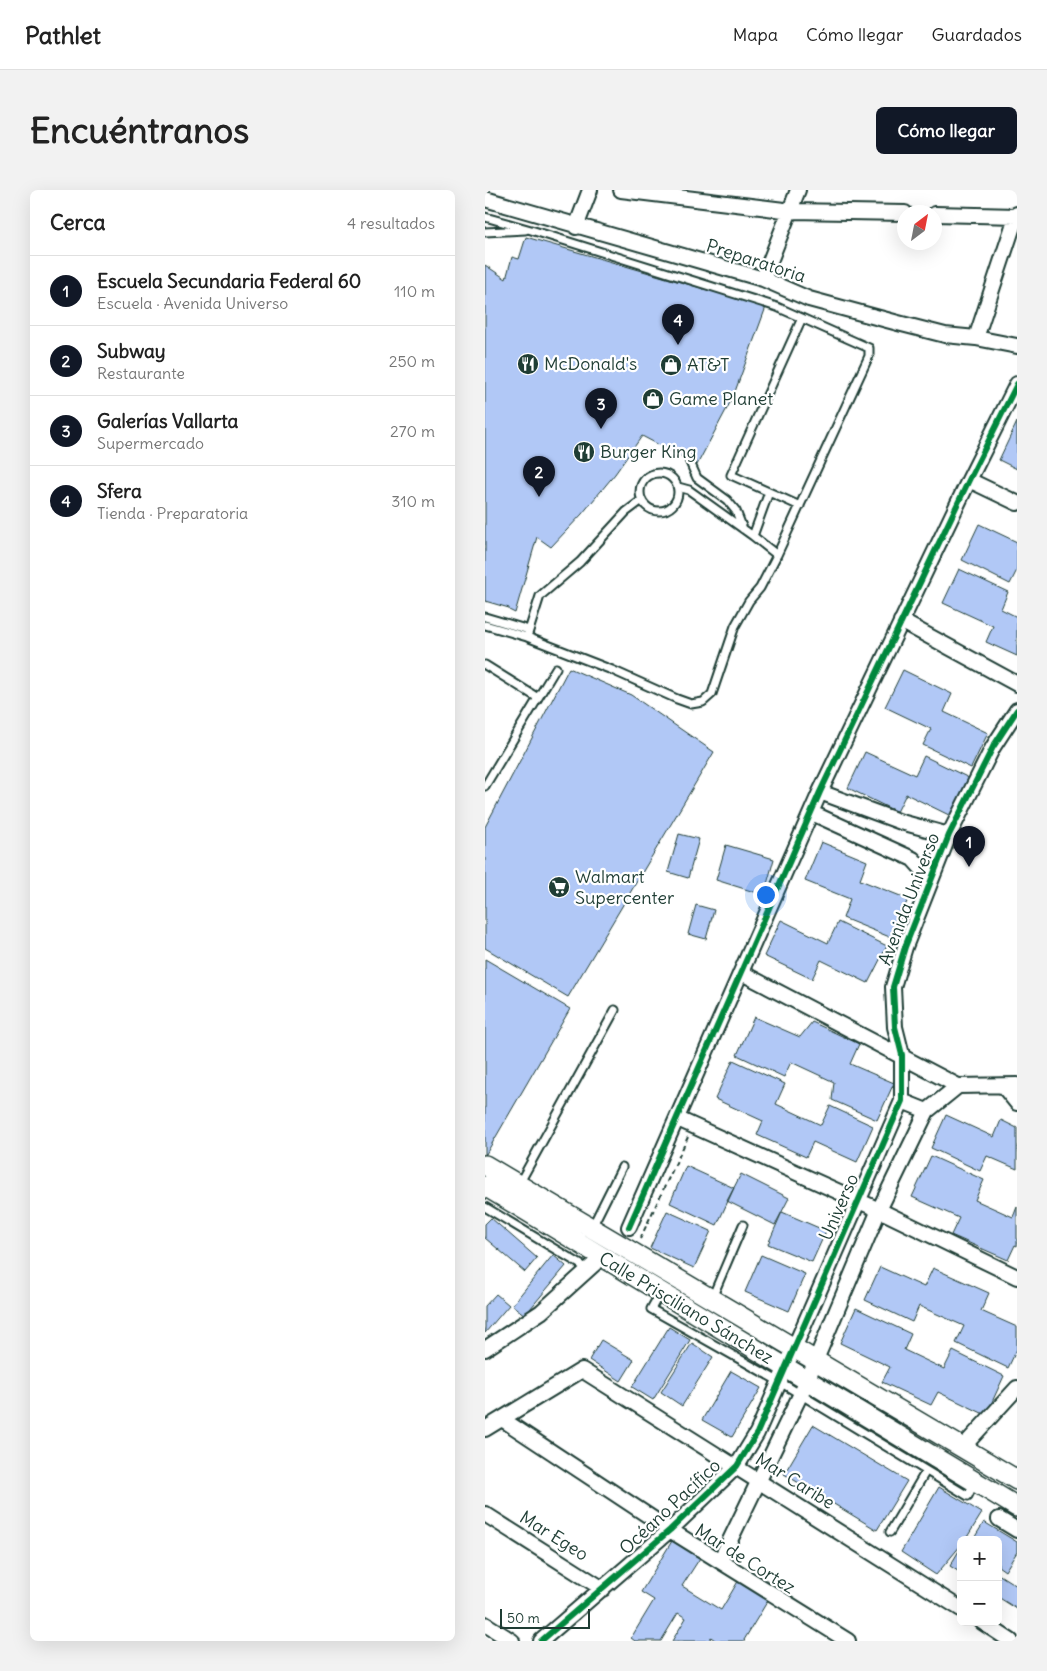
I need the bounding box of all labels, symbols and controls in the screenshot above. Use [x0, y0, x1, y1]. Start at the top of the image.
text: Pathlet [25, 20, 101, 50]
text: Mapa [733, 23, 778, 46]
text: Cómo llegar [806, 23, 903, 46]
text: Guardados [931, 23, 1022, 46]
button: Cómo llegar [876, 107, 1017, 154]
text: Encuéntranos [30, 108, 249, 152]
north arrow [897, 205, 942, 250]
text: Cerca [50, 209, 105, 236]
text: 4 resultados [347, 213, 435, 233]
street label: Preparatoria [704, 234, 809, 287]
text: Escuela Secundaria Federal 60 [97, 269, 361, 293]
text: 1 [63, 281, 69, 301]
text: 110 m [394, 281, 435, 301]
text: Escuela · Avenida Universo [97, 293, 288, 313]
pin: 4 [662, 304, 694, 345]
text: Subway [97, 339, 166, 363]
text: 2 [62, 351, 70, 371]
text: 250 m [389, 351, 435, 371]
restaurant icon: McDonald's [516, 352, 540, 376]
place label: McDonald's [544, 352, 637, 375]
shop icon: AT&T [659, 353, 683, 377]
place label: AT&T [687, 353, 730, 376]
text: Restaurante [97, 363, 185, 383]
shop icon: Game Planet [641, 387, 665, 411]
place label: Game Planet [669, 387, 773, 410]
pin: 3 [585, 388, 617, 429]
text: Galerías Vallarta [97, 409, 238, 433]
text: 3 [61, 421, 71, 441]
text: 270 m [390, 421, 435, 441]
text: Supermercado [97, 433, 204, 453]
restaurant icon: Burger King [572, 440, 596, 464]
place label: Burger King [600, 440, 696, 463]
pin: 2 [523, 456, 555, 497]
text: Sfera [97, 479, 142, 503]
text: 4 [61, 491, 71, 511]
text: 310 m [391, 491, 435, 511]
text: Tienda · Preparatoria [97, 503, 248, 523]
pin: 1 [953, 826, 985, 867]
street label: Avenida Universo [873, 829, 944, 968]
place label: Walmart Supercenter [575, 865, 675, 909]
supermarket icon: Walmart Supercenter [547, 875, 571, 899]
your location [753, 882, 779, 908]
street label: Universo [814, 1170, 863, 1244]
street label: Calle Prisciliano Sánchez [595, 1246, 778, 1369]
street label: Mar Caribe [751, 1447, 839, 1514]
street label: Océano Pacífico [614, 1454, 725, 1560]
street label: Mar Egeo [516, 1506, 593, 1566]
street label: Mar de Cortez [691, 1519, 800, 1599]
map controls [957, 1536, 1002, 1626]
button: + [957, 1536, 1002, 1581]
button: − [957, 1581, 1002, 1626]
scale bar [500, 1606, 590, 1629]
text: 50 m [507, 1609, 540, 1627]

